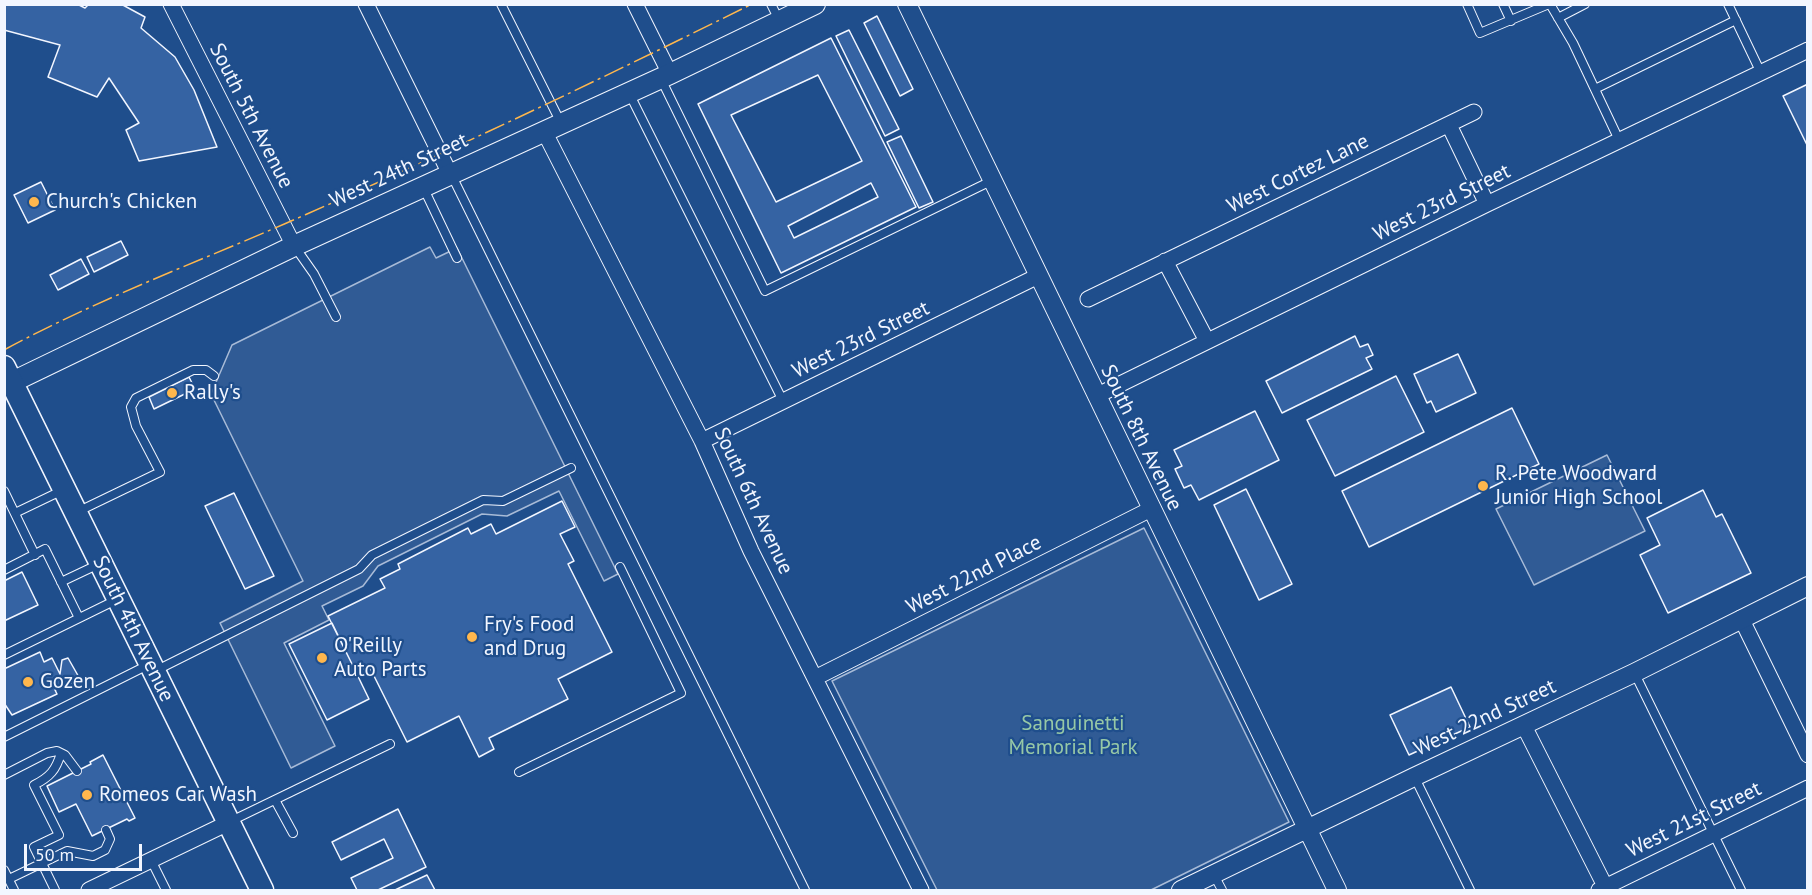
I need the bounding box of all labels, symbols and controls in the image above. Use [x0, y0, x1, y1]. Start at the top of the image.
street label: South 5th Avenue [204, 39, 298, 193]
street label: West 24th Street [326, 128, 472, 214]
street label: West Cortez Lane [1223, 129, 1373, 219]
street label: West 23rd Street [1369, 159, 1515, 247]
place label: Church's Chicken [46, 189, 197, 215]
marker: Church's Chicken [27, 195, 41, 209]
street label: West 23rd Street [788, 296, 934, 384]
street label: South 8th Avenue [1095, 361, 1187, 515]
place label: Rally's [184, 380, 241, 406]
marker: Rally's [165, 386, 179, 400]
street label: South 6th Avenue [708, 424, 798, 578]
place label: R. Pete Woodward Junior High School [1495, 461, 1662, 511]
marker: R. Pete Woodward Junior High School [1476, 479, 1490, 493]
street label: West 22nd Place [902, 530, 1046, 620]
street label: South 4th Avenue [87, 552, 179, 706]
place label: Fry's Food and Drug [484, 612, 574, 662]
marker: Fry's Food and Drug [465, 630, 479, 644]
place label: O'Reilly Auto Parts [334, 633, 427, 683]
marker: O'Reilly Auto Parts [315, 651, 329, 665]
place label: Gozen [40, 669, 95, 695]
street label: West 22nd Street [1410, 674, 1560, 762]
marker: Gozen [21, 675, 35, 689]
park label: Sanguinetti Memorial Park [1008, 711, 1138, 761]
street label: West 21st Street [1622, 776, 1766, 864]
place label: Romeos Car Wash [99, 782, 257, 808]
marker: Romeos Car Wash [80, 788, 94, 802]
scale bar [27, 832, 146, 870]
text: 50 m [35, 843, 74, 866]

